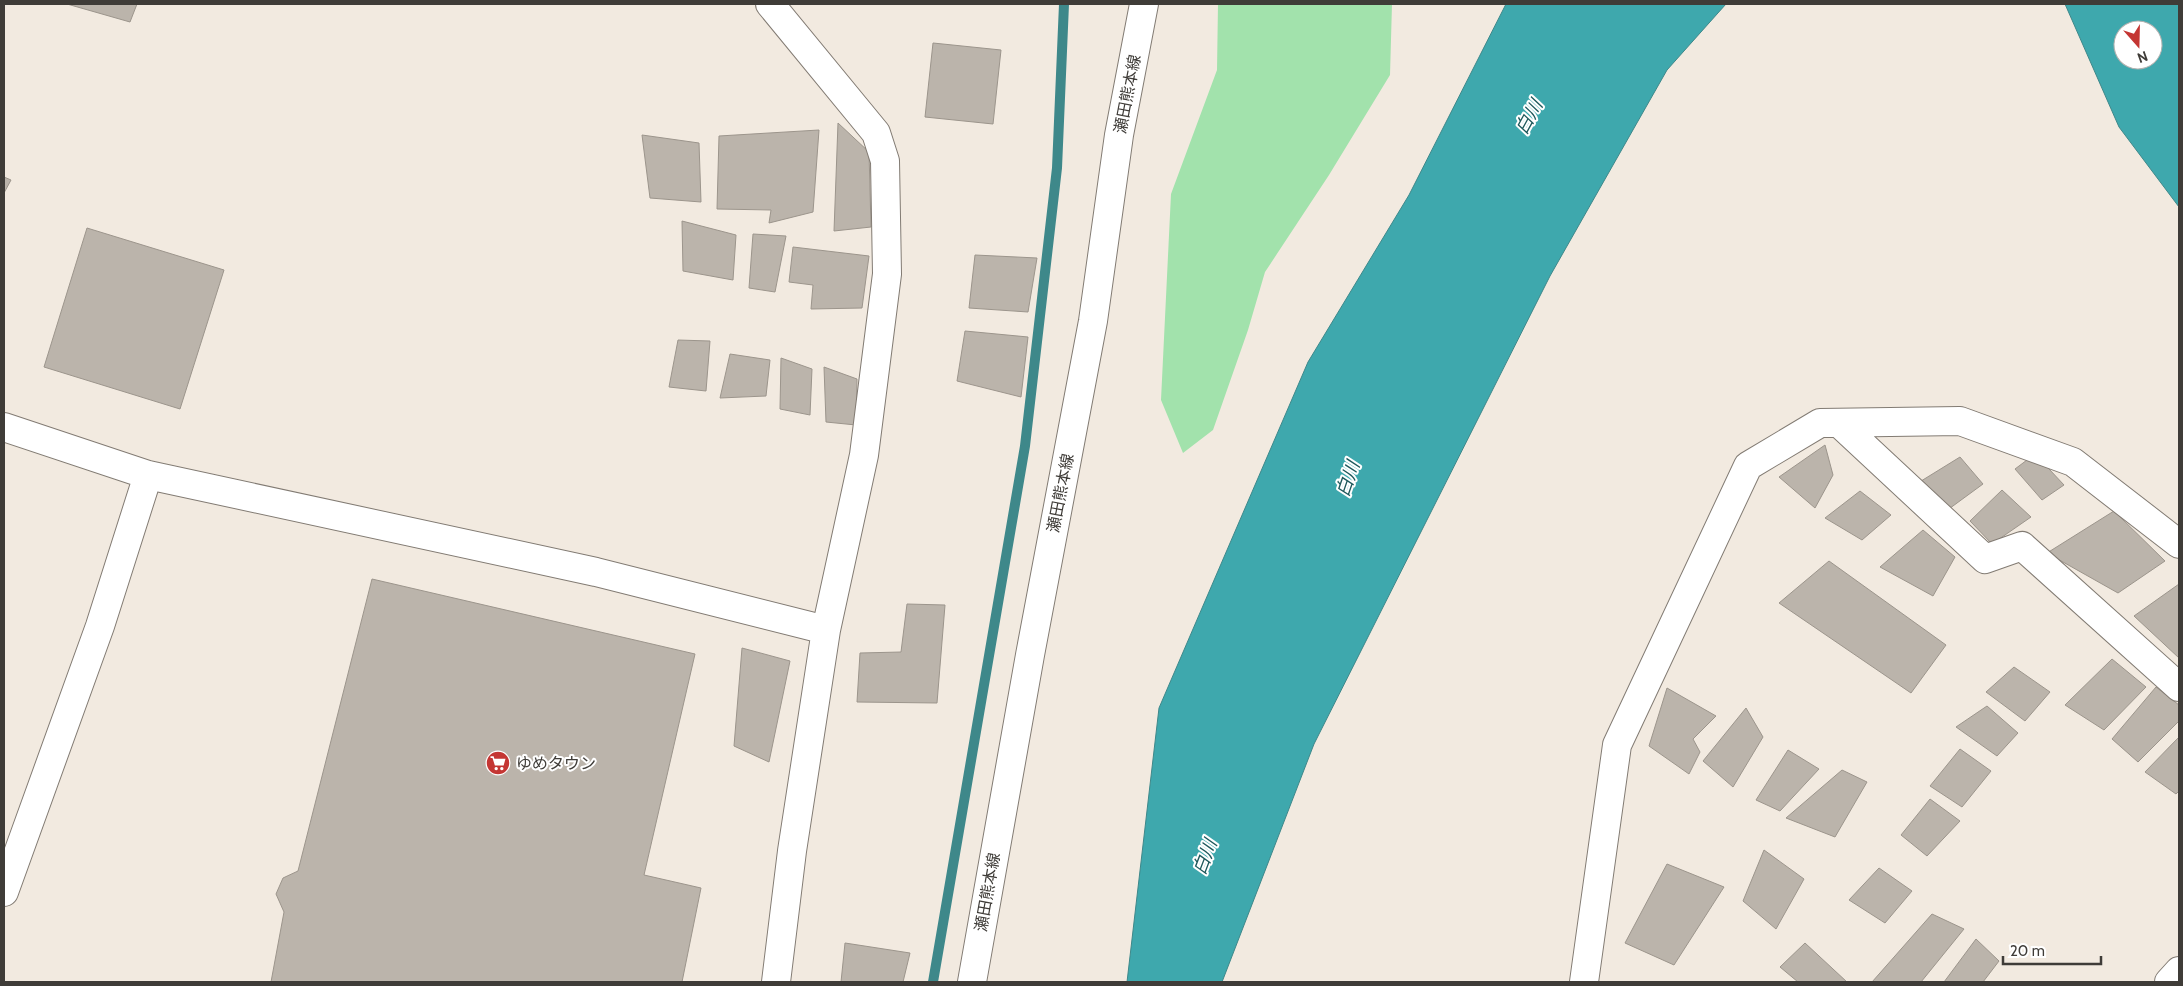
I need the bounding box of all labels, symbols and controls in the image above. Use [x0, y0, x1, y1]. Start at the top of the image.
north arrow [2113, 20, 2163, 70]
text: N [2135, 47, 2150, 67]
street label: 瀬田熊本線 [1111, 53, 1144, 135]
water label: 白川 [1511, 94, 1548, 138]
street label: 瀬田熊本線 [1044, 452, 1077, 534]
water label: 白川 [1332, 457, 1365, 500]
supermarket icon: ゆめタウン [485, 750, 511, 776]
place label: ゆめタウン [516, 754, 596, 773]
water label: 白川 [1188, 834, 1222, 878]
street label: 瀬田熊本線 [971, 851, 1004, 933]
scale bar [2003, 934, 2100, 966]
text: 20 m [2010, 942, 2045, 960]

